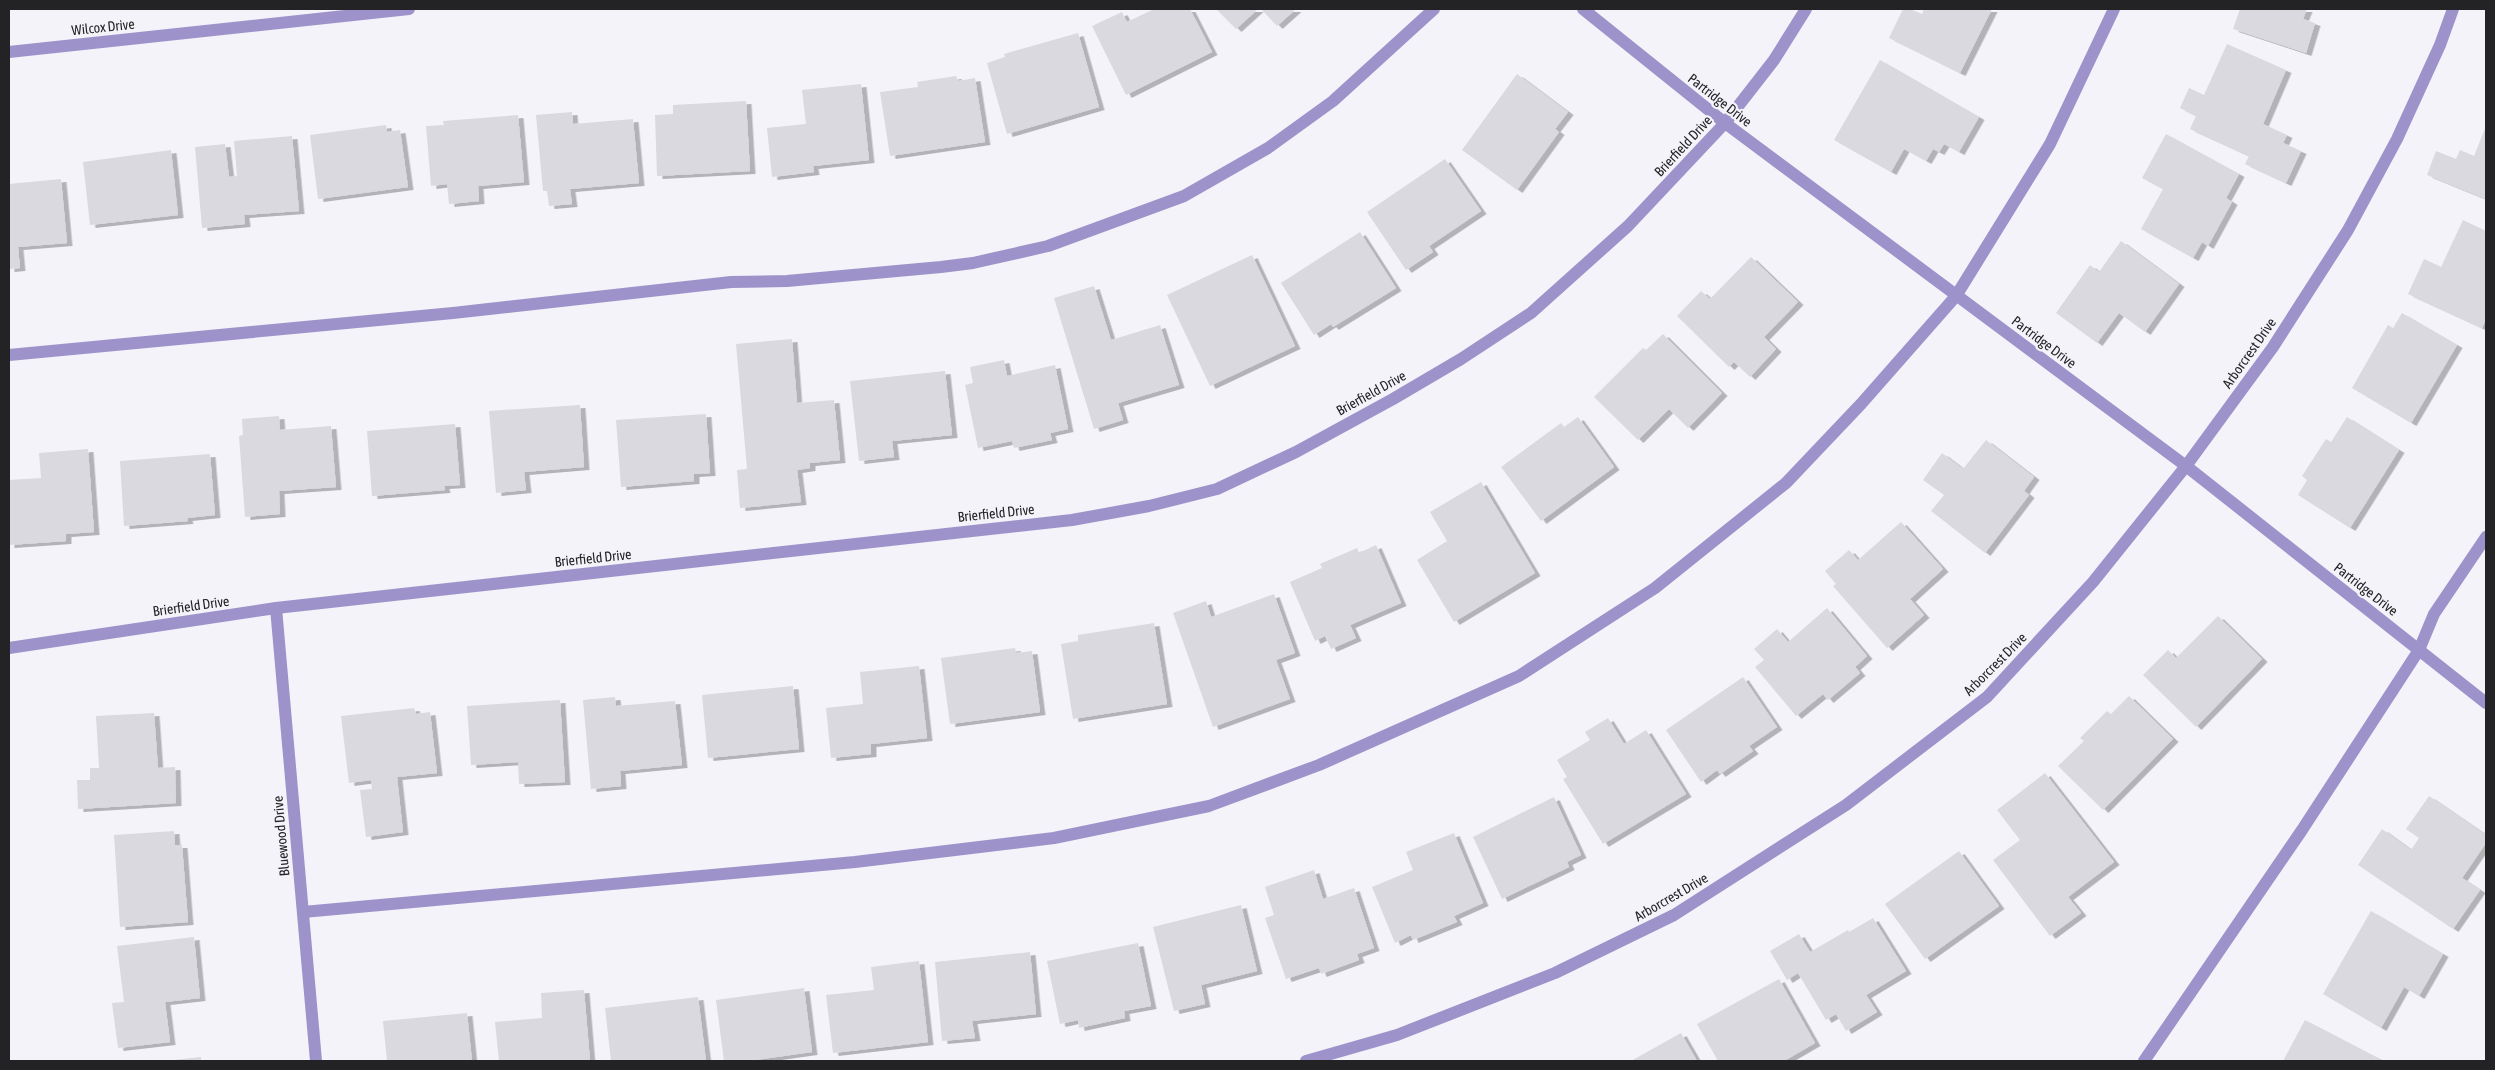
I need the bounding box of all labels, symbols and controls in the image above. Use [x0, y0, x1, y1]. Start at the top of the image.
street label: Wilcox Drive [71, 16, 135, 38]
street label: Partridge Drive [1685, 70, 1755, 130]
street label: Brierfield Drive [1651, 112, 1715, 180]
street label: Partridge Drive [2009, 313, 2079, 371]
street label: Arborcrest Drive [2219, 315, 2279, 391]
street label: Brierfield Drive [1333, 367, 1409, 419]
street label: Brierfield Drive [957, 501, 1035, 525]
street label: Brierfield Drive [554, 546, 632, 570]
street label: Partridge Drive [2331, 559, 2401, 619]
street label: Brierfield Drive [152, 593, 230, 619]
street label: Arborcrest Drive [1960, 629, 2030, 699]
street label: Bluewood Drive [270, 795, 292, 877]
street label: Arborcrest Drive [1631, 870, 1711, 924]

